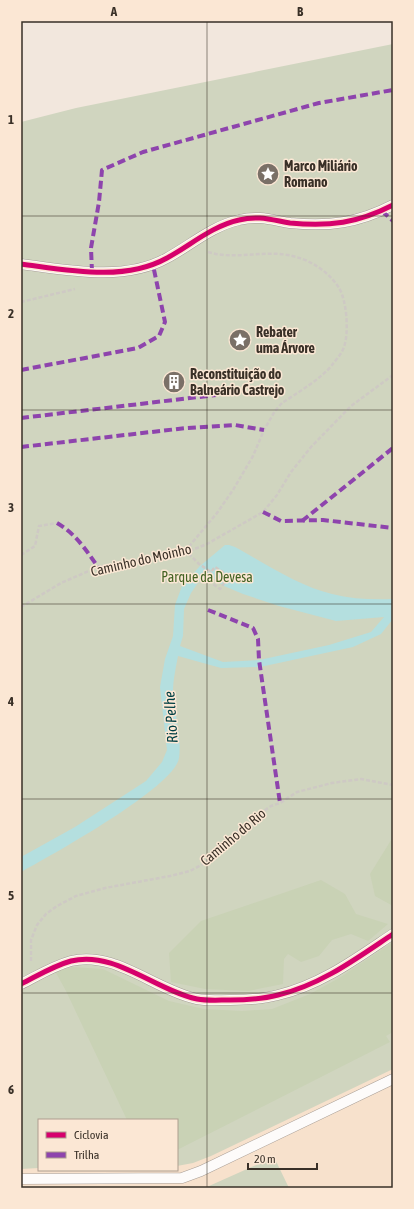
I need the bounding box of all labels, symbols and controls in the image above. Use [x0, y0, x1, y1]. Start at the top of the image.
text: A [110, 4, 118, 19]
text: B [297, 4, 304, 19]
text: 1 [8, 112, 14, 127]
place label: Marco Miliário Romano [284, 158, 358, 190]
place icon: Marco Miliário Romano [255, 161, 281, 187]
text: 2 [8, 306, 14, 321]
place label: Rebater uma Árvore [256, 324, 315, 356]
place icon: Rebater uma Árvore [227, 327, 253, 353]
place label: Reconstituição do Balneário Castrejo [190, 366, 285, 398]
building icon: Reconstituição do Balneário Castrejo [161, 369, 187, 395]
text: 3 [8, 500, 14, 515]
street label: Caminho do Moinho [89, 541, 193, 579]
park label: Parque da Devesa [161, 569, 253, 585]
water label: Rio Pelhe [160, 690, 181, 744]
text: 4 [7, 694, 14, 709]
street label: Caminho do Rio [197, 805, 269, 869]
text: 5 [8, 888, 14, 903]
text: 6 [8, 1082, 14, 1097]
legend [38, 1119, 178, 1171]
text: Ciclovia [74, 1128, 108, 1142]
scale bar [248, 1145, 317, 1171]
text: Trilha [74, 1148, 99, 1162]
text: 20 m [254, 1152, 276, 1166]

